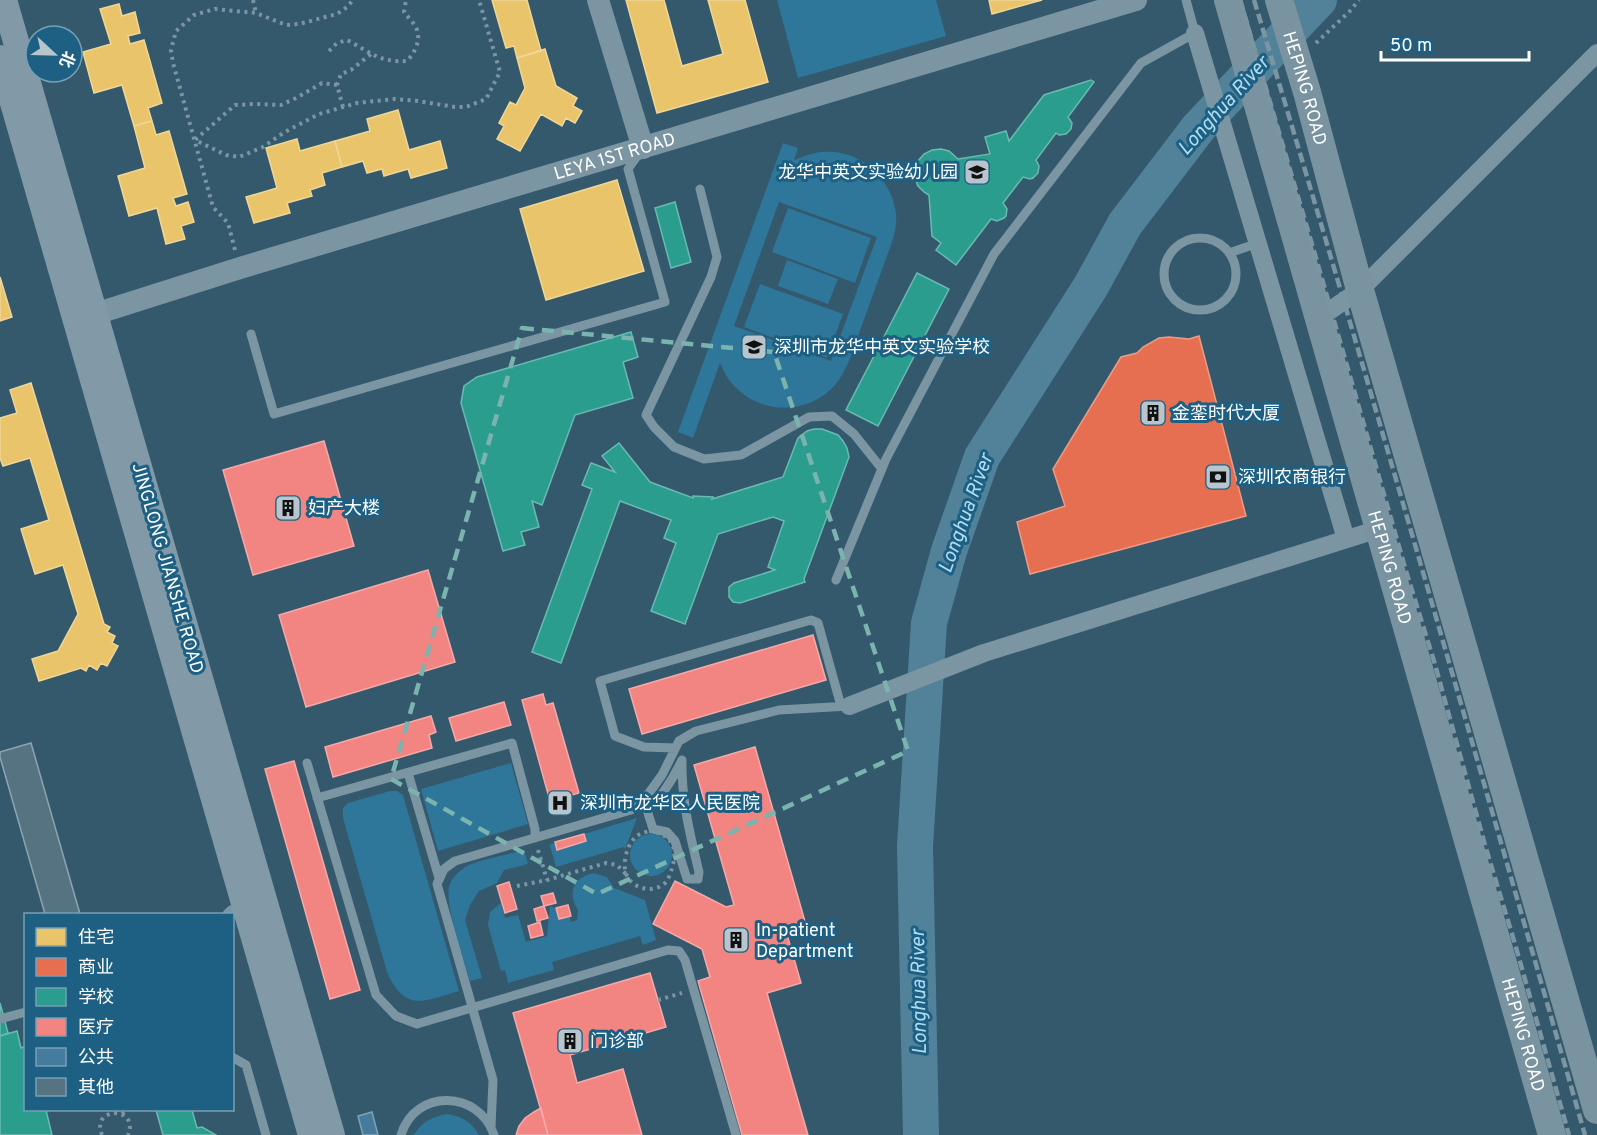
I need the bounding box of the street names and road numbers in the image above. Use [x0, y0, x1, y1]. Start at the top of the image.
street label: HEPING ROAD [1276, 29, 1331, 148]
street label: LEYA 1ST ROAD [551, 128, 679, 186]
street label: JINGLONG JIANSHE ROAD [125, 460, 208, 677]
street label: HEPING ROAD [1361, 508, 1416, 627]
street label: HEPING ROAD [1495, 975, 1549, 1095]

